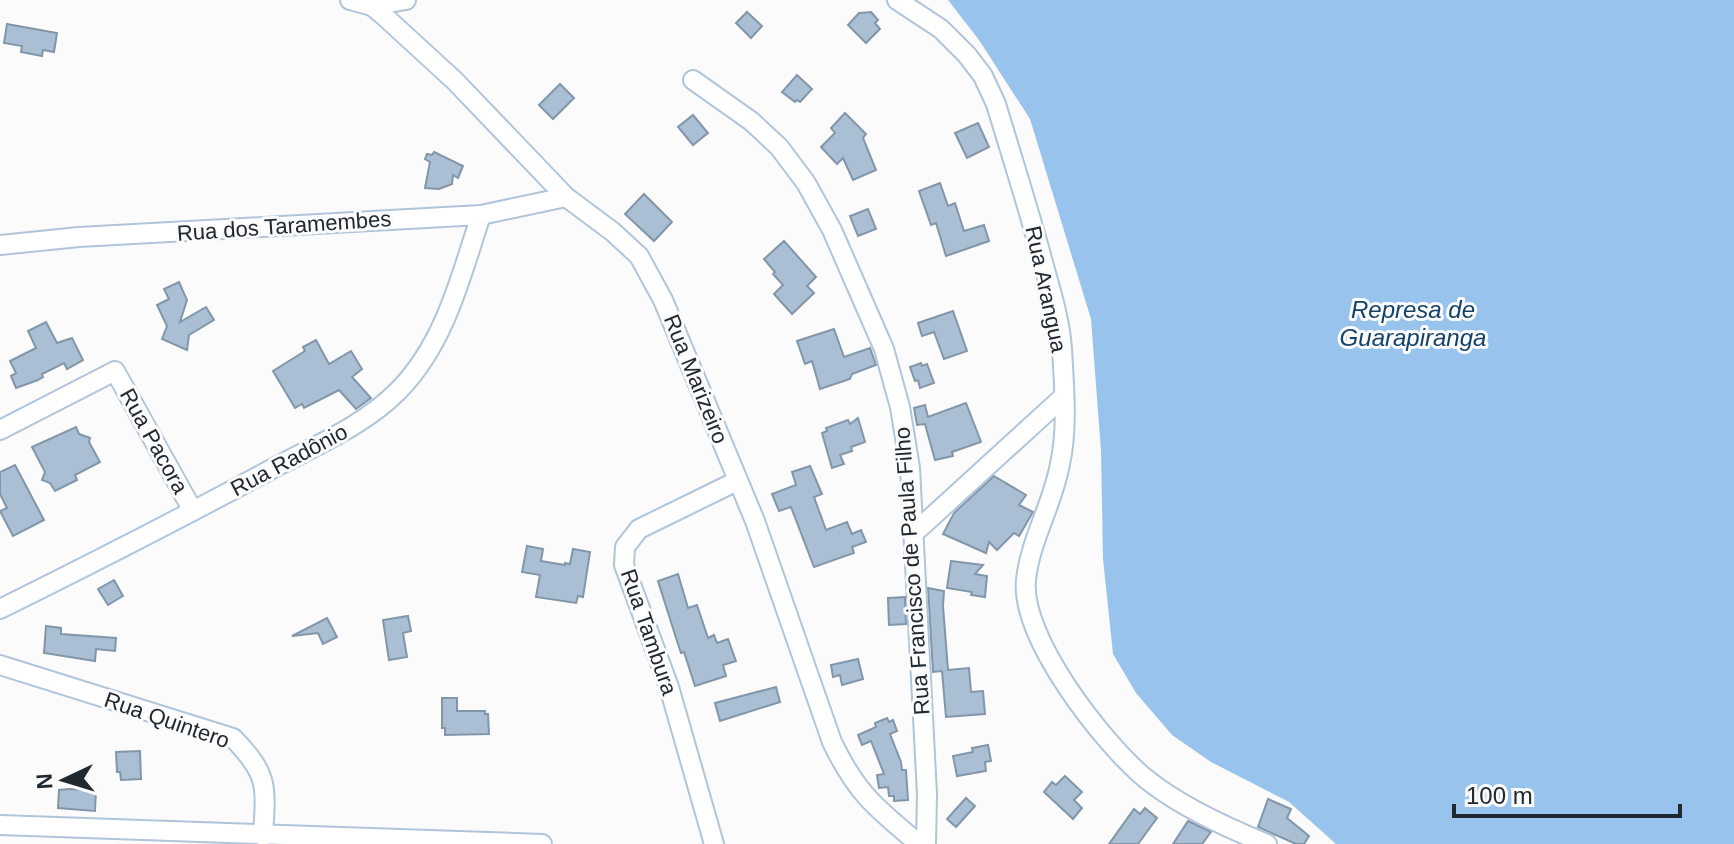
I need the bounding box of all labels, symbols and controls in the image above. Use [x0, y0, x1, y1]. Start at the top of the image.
street label: Rua dos Taramembes [176, 206, 392, 246]
street label: Rua Arangua [1020, 224, 1072, 355]
water label: Represa de Guarapiranga [1340, 296, 1486, 351]
street label: Rua Marizeiro [659, 311, 733, 447]
street label: Rua Pacora [115, 384, 193, 499]
street label: Rua Radônio [226, 419, 352, 501]
street label: Rua Francisco de Paula Filho [889, 426, 935, 716]
street label: Rua Tambura [616, 566, 683, 699]
street label: Rua Quintero [101, 687, 233, 753]
north arrow [24, 740, 104, 820]
scale bar [1454, 768, 1680, 818]
text: N [32, 773, 58, 790]
text: 100 m [1466, 782, 1533, 809]

